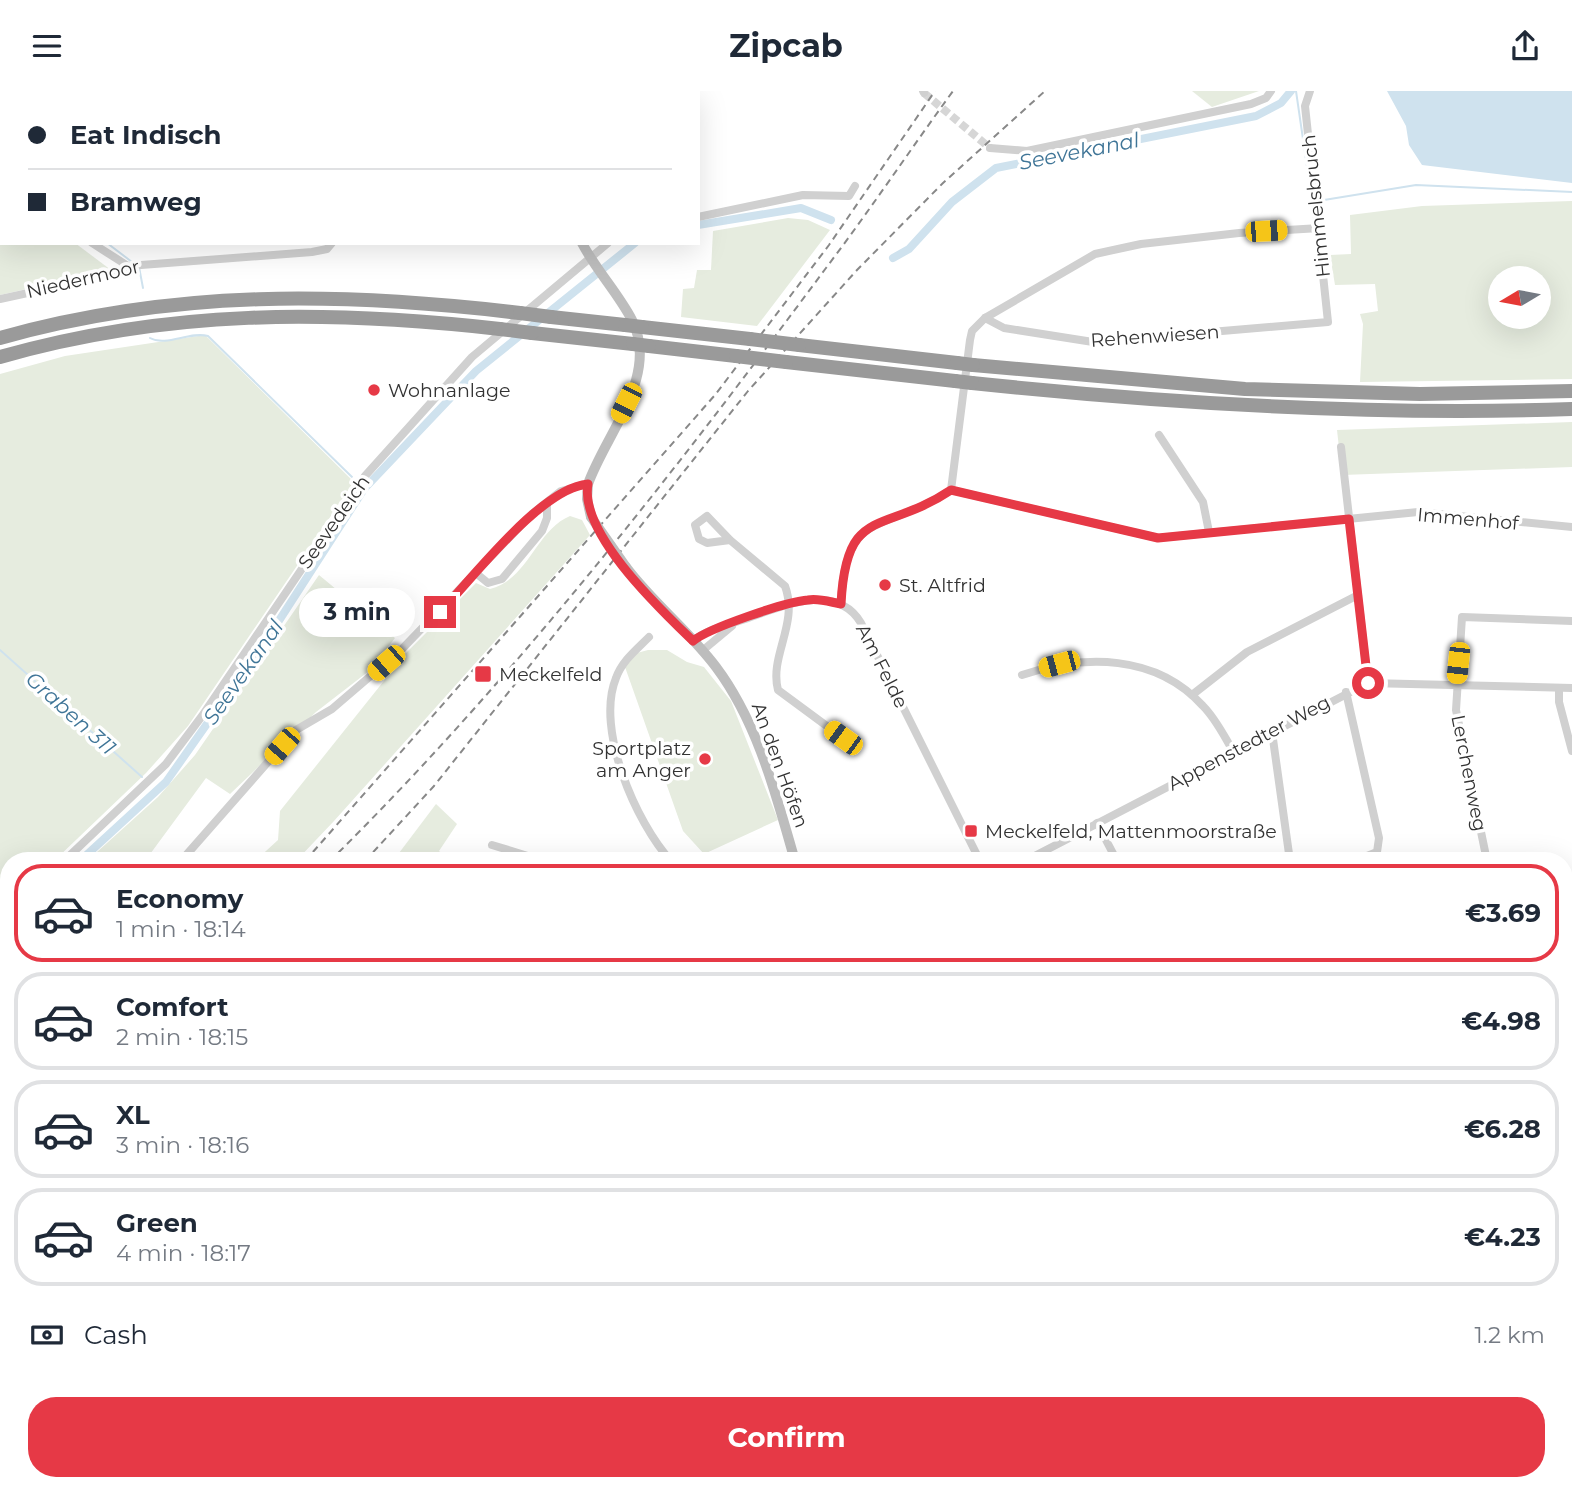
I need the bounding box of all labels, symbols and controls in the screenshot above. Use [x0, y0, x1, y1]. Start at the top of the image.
text: Zipcab [729, 26, 843, 65]
icon: menu [28, 27, 66, 65]
icon: share [1506, 27, 1544, 65]
text: Eat Indisch [70, 119, 222, 151]
water label: Seevekanal [1017, 127, 1142, 175]
street label: Himmelsbruch [1297, 133, 1335, 279]
text: Bramweg [70, 186, 202, 218]
car [1245, 219, 1288, 243]
street label: Niedermoor [24, 255, 142, 303]
north arrow [1488, 266, 1550, 329]
map controls [1488, 266, 1551, 329]
street label: Rehenwiesen [1090, 320, 1220, 352]
place label: Wohnanlage [388, 379, 511, 402]
car [608, 380, 645, 426]
marker: Wohnanlage [366, 382, 382, 398]
street label: Seevedeich [293, 471, 375, 573]
street label: Immenhof [1416, 503, 1521, 535]
place label: St. Altfrid [899, 574, 986, 597]
marker: St. Altfrid [877, 577, 893, 593]
callout: 3 min [300, 587, 416, 637]
route end [424, 596, 456, 628]
text: 3 min [323, 598, 391, 626]
water label: Seevekanal [198, 615, 288, 729]
street label: Am Felde [851, 620, 913, 712]
car [364, 641, 409, 685]
car [1446, 641, 1471, 685]
car [1036, 648, 1083, 680]
place label: Meckelfeld [499, 663, 602, 686]
marker: Meckelfeld [473, 664, 493, 684]
water label: Graben 311 [21, 666, 121, 760]
route start [1352, 667, 1384, 699]
street label: Appenstedter Weg [1164, 690, 1334, 796]
street label: An den Höfen [747, 699, 813, 831]
street label: Lerchenweg [1446, 713, 1492, 833]
car [820, 717, 867, 759]
car [261, 723, 304, 769]
place label: Sportplatz am Anger [592, 737, 691, 782]
marker: Sportplatz am Anger [697, 751, 713, 767]
place label: Meckelfeld, Mattenmoorstraße [985, 820, 1277, 843]
marker: Meckelfeld, Mattenmoorstraße [963, 823, 979, 839]
icon: car [32, 882, 95, 945]
text: Economy [116, 883, 243, 915]
text: €3.69 [1465, 897, 1541, 929]
text: 1 min · 18:14 [116, 915, 246, 943]
icon: car [32, 990, 95, 1053]
text: Comfort [116, 991, 228, 1023]
text: €4.98 [1461, 1005, 1541, 1037]
text: 2 min · 18:15 [116, 1023, 248, 1051]
icon: car [32, 1098, 95, 1161]
text: XL [116, 1099, 150, 1131]
text: €6.28 [1464, 1113, 1541, 1145]
text: 3 min · 18:16 [116, 1131, 249, 1159]
icon: car [32, 1206, 95, 1269]
text: Green [116, 1207, 198, 1239]
text: €4.23 [1464, 1221, 1541, 1253]
text: 4 min · 18:17 [116, 1239, 251, 1267]
icon: cash [28, 1316, 66, 1354]
text: Cash [84, 1319, 148, 1351]
text: 1.2 km [1475, 1321, 1545, 1349]
button: Confirm [28, 1397, 1545, 1477]

